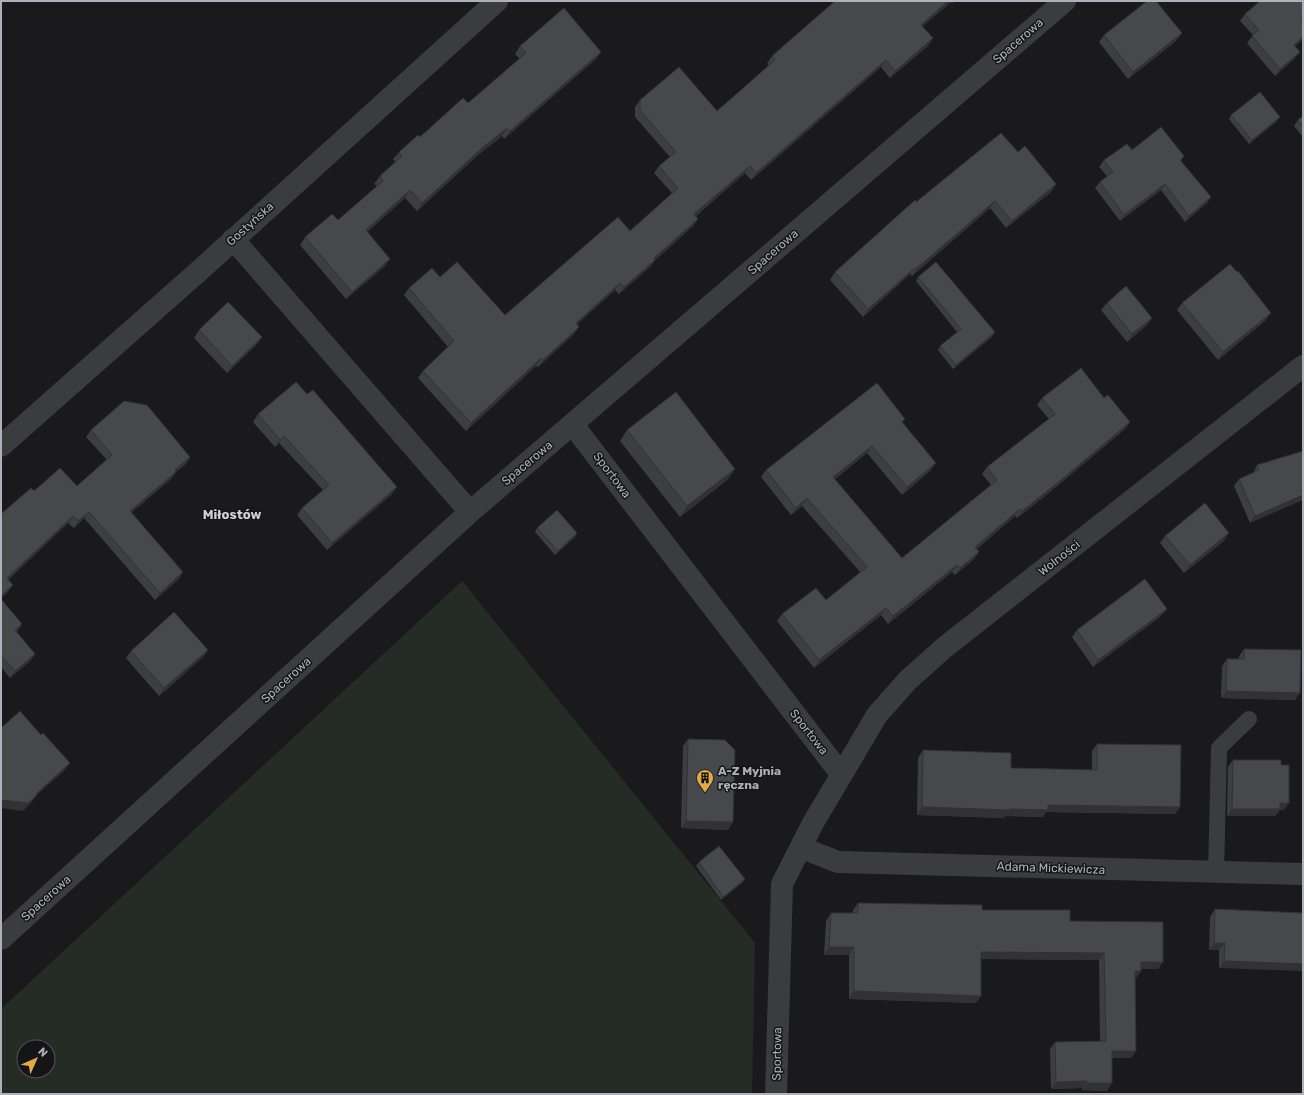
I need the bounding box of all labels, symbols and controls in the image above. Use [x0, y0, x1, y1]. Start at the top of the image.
street label: Spacerowa [990, 15, 1046, 67]
street label: Gostyńska [224, 199, 276, 249]
street label: Spacerowa [745, 226, 801, 278]
street label: Spacerowa [499, 438, 555, 488]
street label: Sportowa [590, 449, 634, 501]
district label: Miłostów [203, 507, 261, 522]
street label: Wolności [1035, 537, 1083, 579]
street label: Spacerowa [258, 654, 314, 706]
street label: Sportowa [787, 707, 831, 757]
place label: A-Z Myjnia ręczna [718, 764, 781, 792]
building icon: A-Z Myjnia ręczna [695, 768, 715, 793]
street label: Adama Mickiewicza [997, 859, 1105, 877]
street label: Spacerowa [18, 872, 74, 924]
street label: Sportowa [770, 1027, 784, 1081]
north arrow [16, 1039, 56, 1079]
text: N [35, 1045, 50, 1060]

